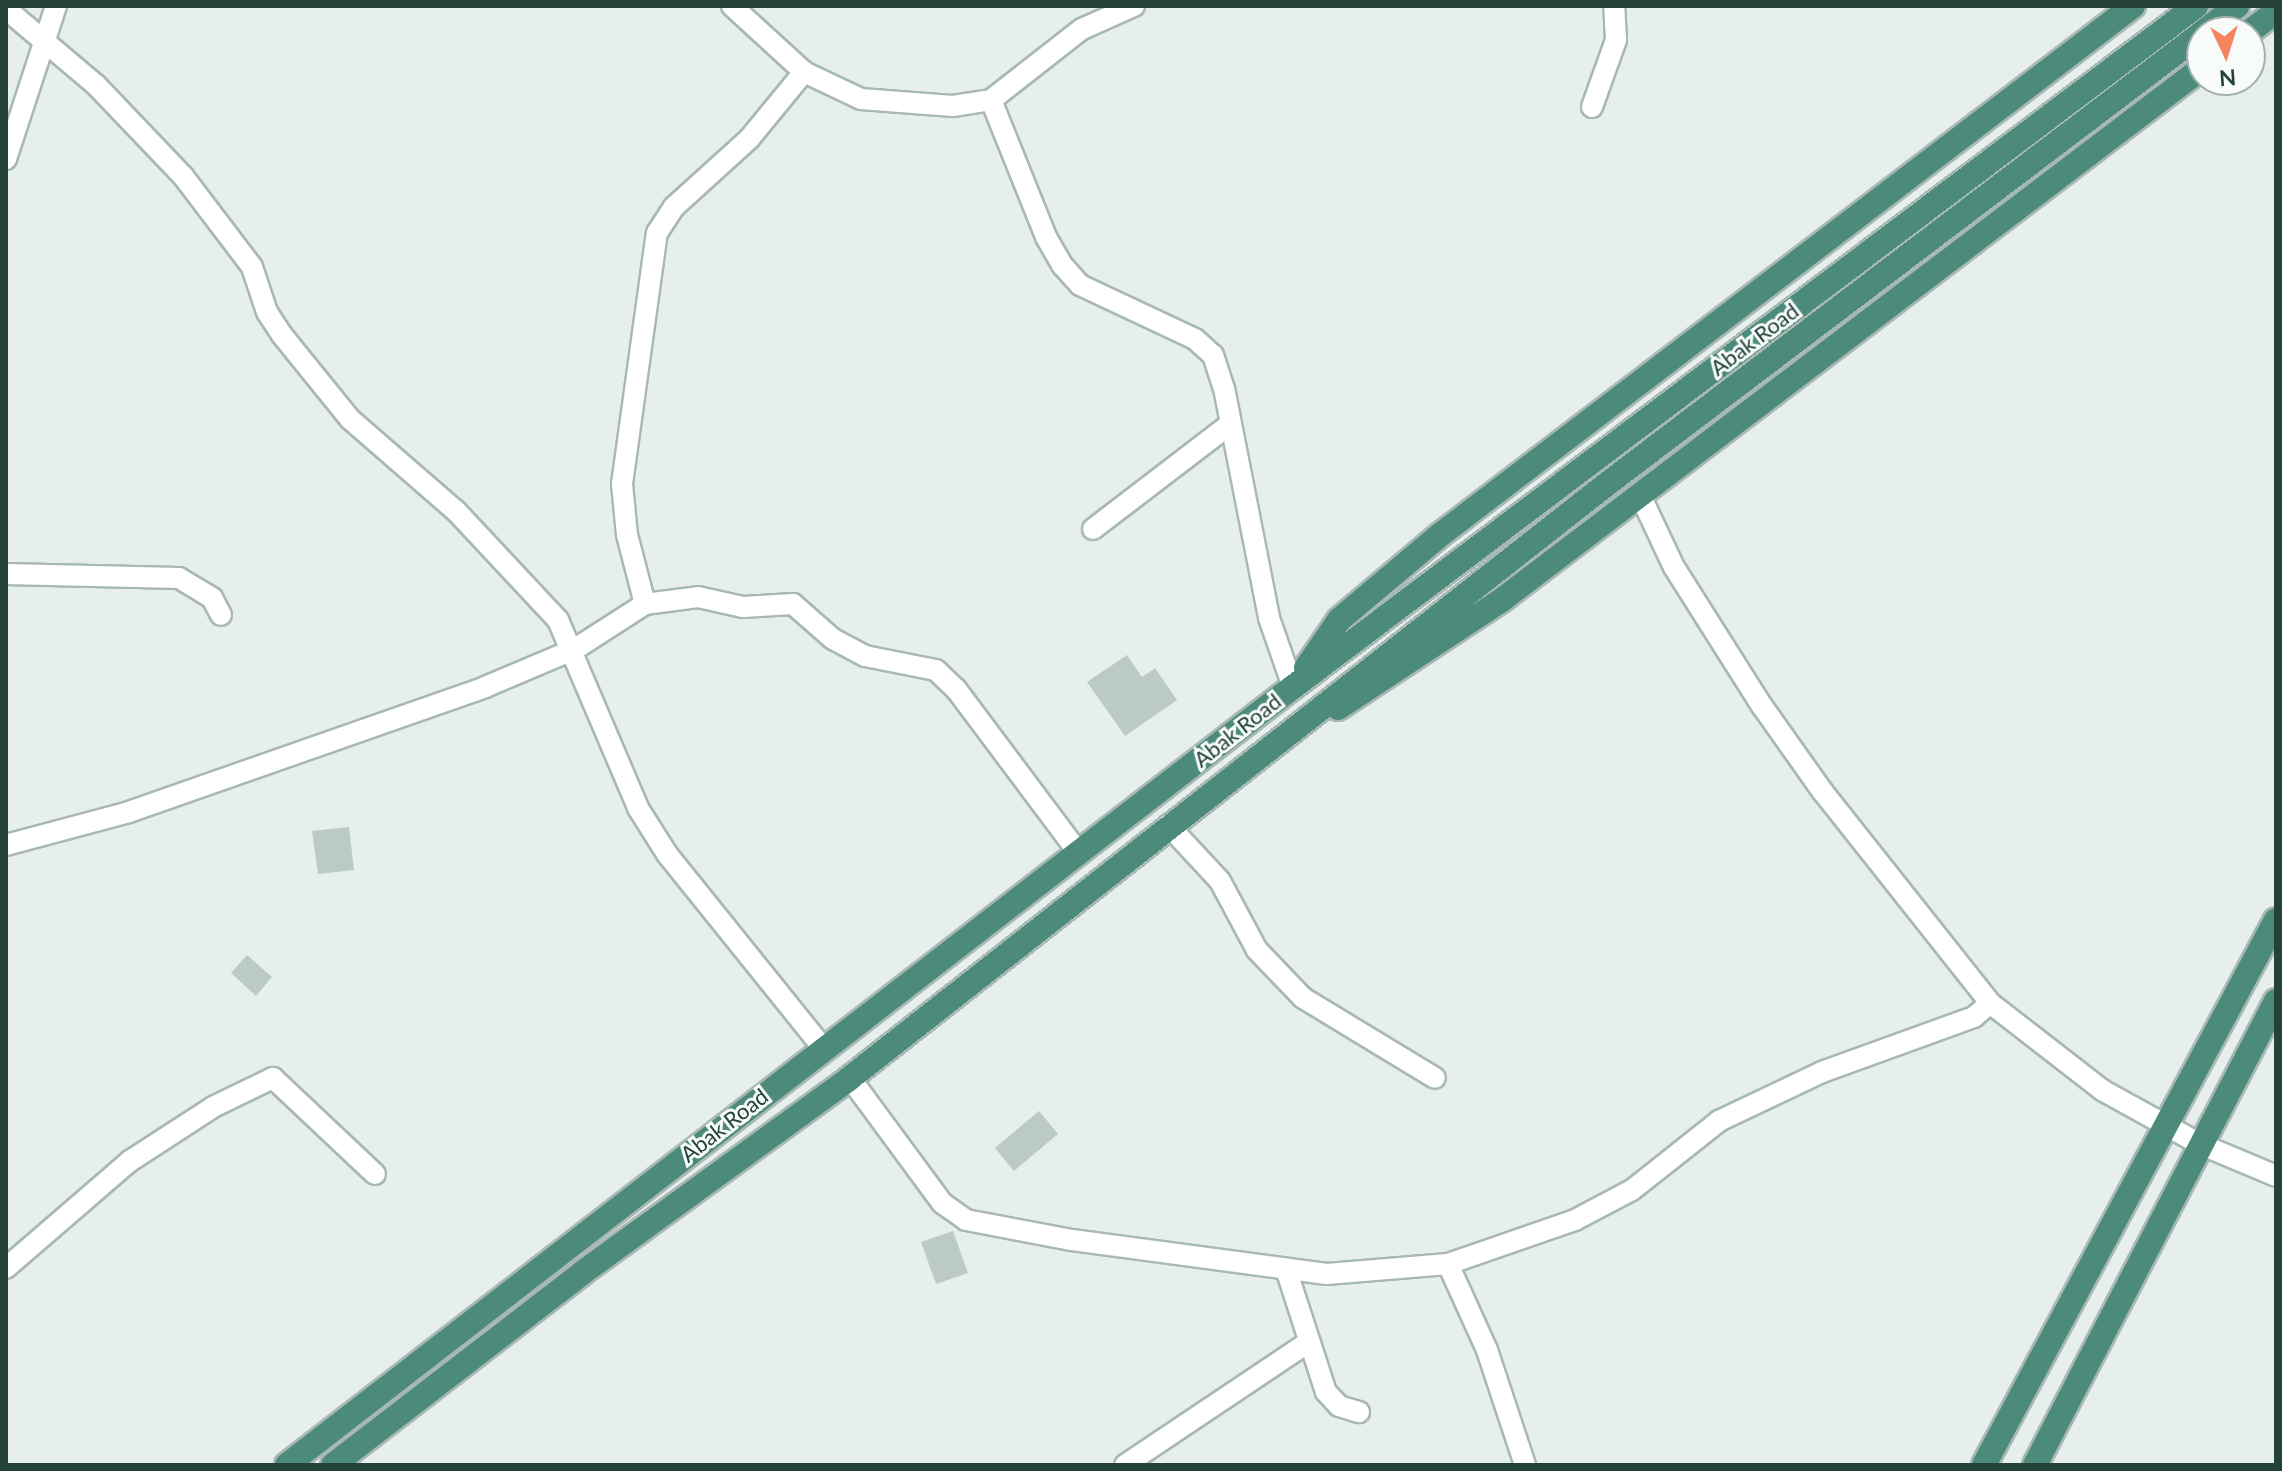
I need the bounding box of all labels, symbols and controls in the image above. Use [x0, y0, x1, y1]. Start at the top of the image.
north arrow [2186, 16, 2266, 96]
text: N [2218, 64, 2237, 93]
street label: Abak Road [1705, 297, 1803, 381]
street label: Abak Road [1188, 688, 1286, 772]
street label: Abak Road [675, 1083, 773, 1167]

